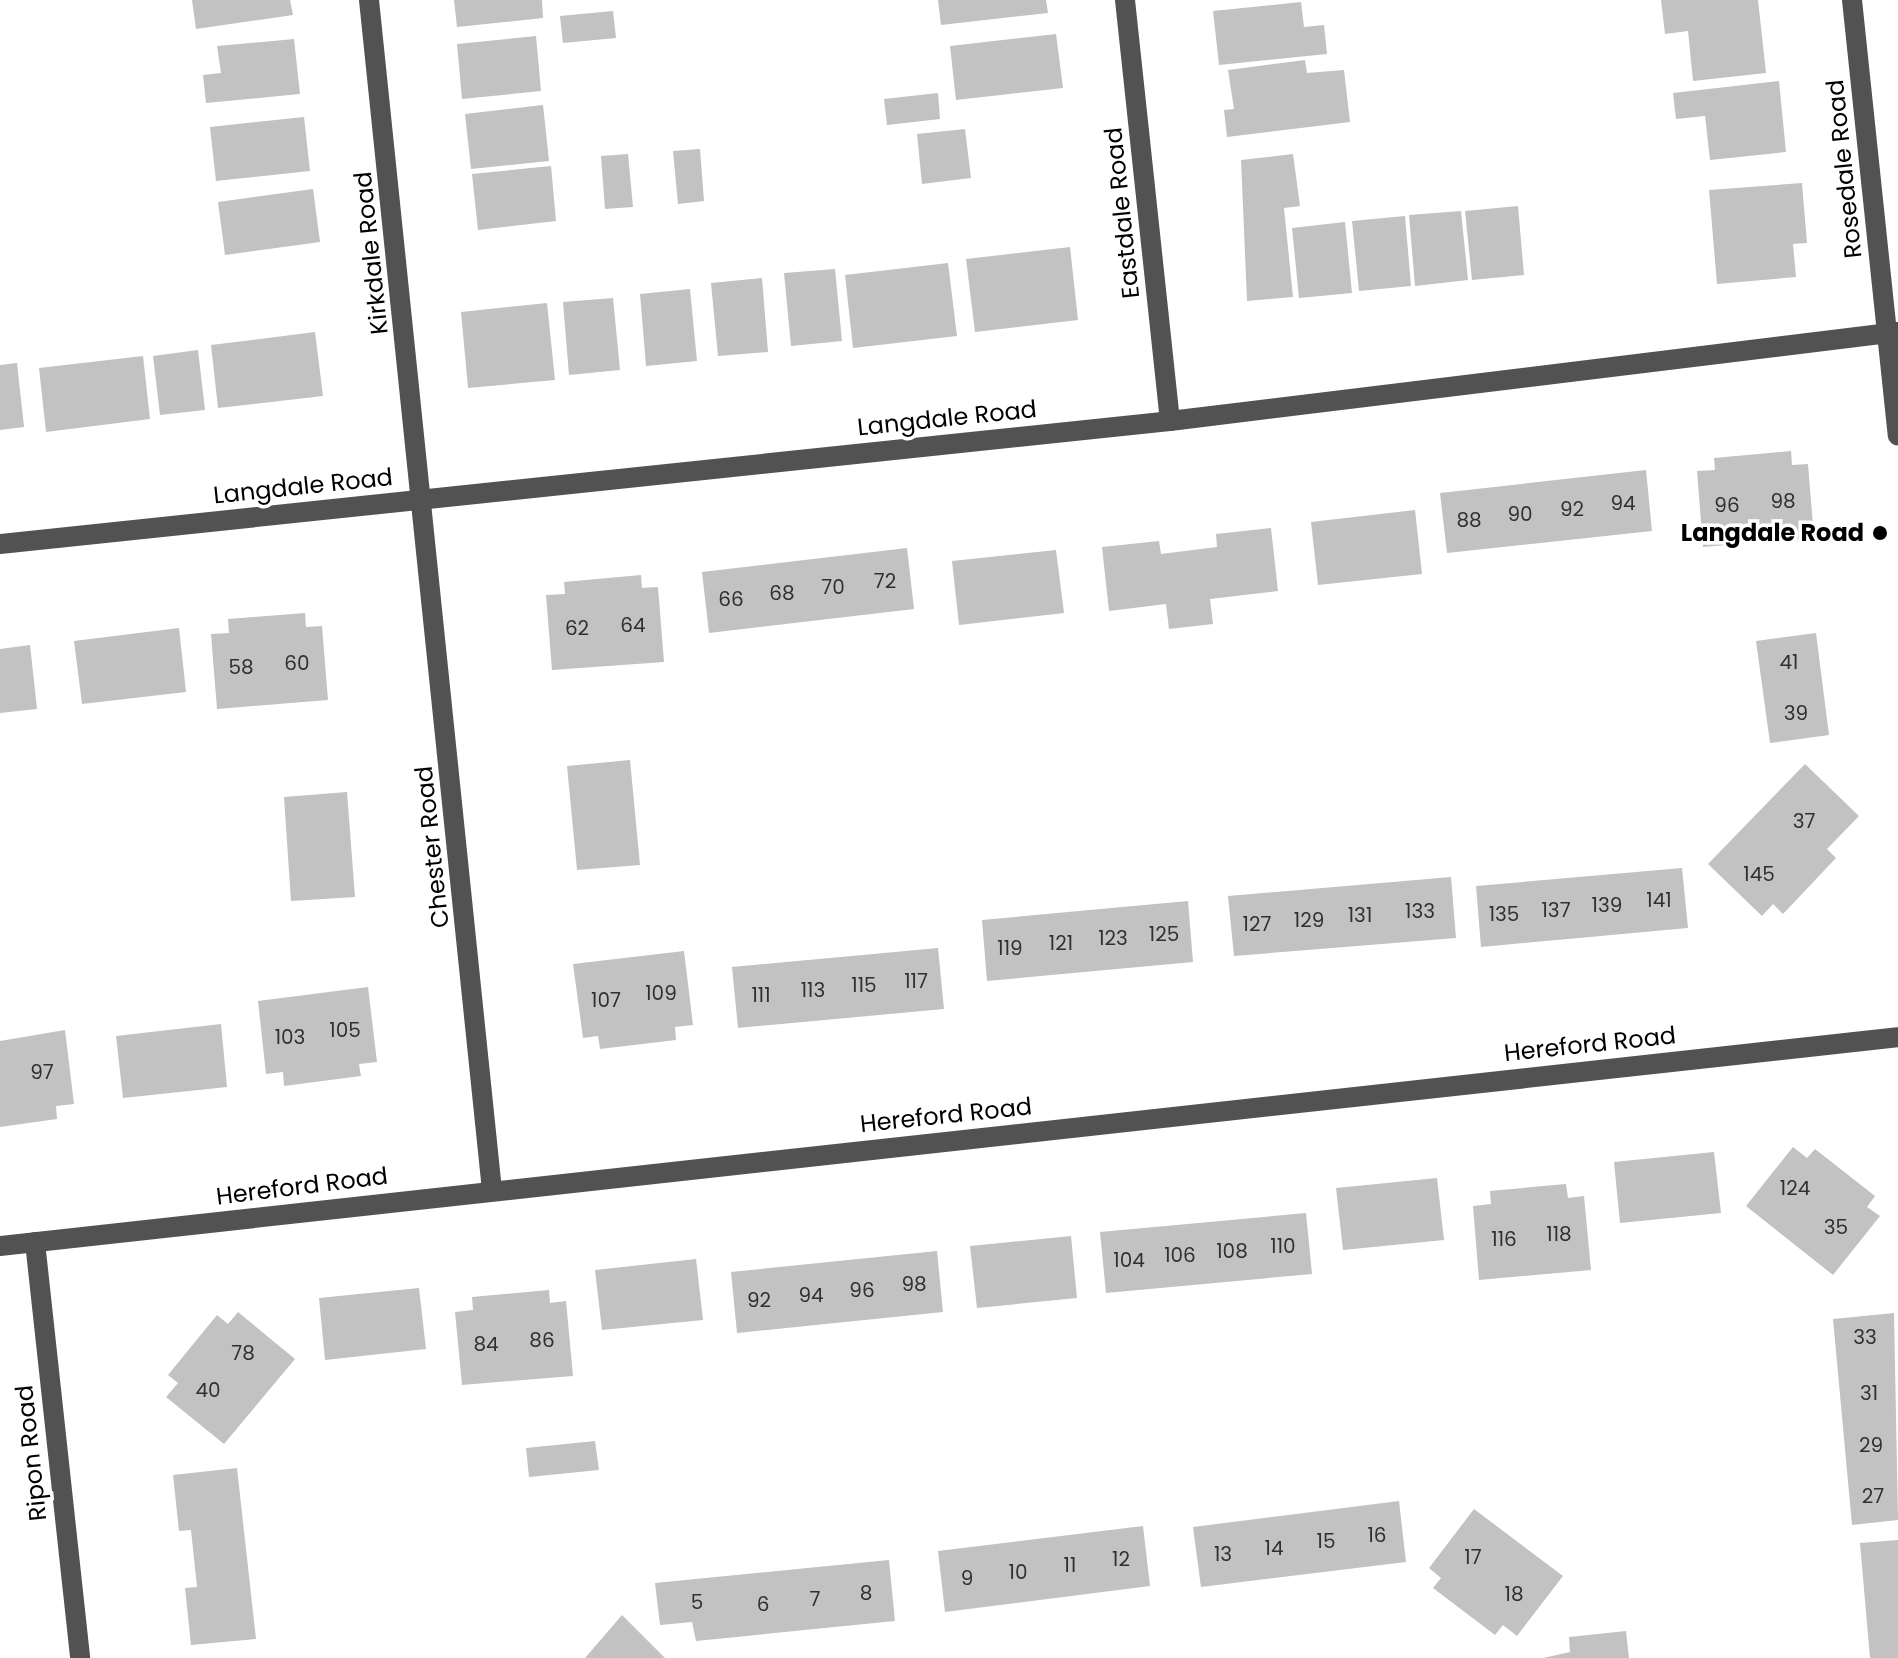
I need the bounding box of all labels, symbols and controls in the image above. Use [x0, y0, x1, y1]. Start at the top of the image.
street label: Rosedale Road [1820, 78, 1868, 260]
street label: Eastdale Road [1099, 126, 1145, 300]
street label: Kirkdale Road [348, 170, 394, 336]
street label: Langdale Road [856, 394, 1038, 442]
street label: Langdale Road [212, 462, 394, 510]
house number: 98 [1770, 489, 1796, 513]
house number: 94 [1610, 491, 1636, 515]
house number: 96 [1714, 493, 1740, 517]
house number: 92 [1560, 497, 1584, 521]
house number: 90 [1507, 502, 1533, 526]
house number: 88 [1456, 508, 1482, 532]
place label: Langdale Road [1681, 519, 1864, 547]
marker: Langdale Road [1871, 524, 1889, 542]
house number: 72 [874, 569, 896, 593]
house number: 70 [821, 575, 845, 599]
house number: 68 [769, 581, 795, 605]
house number: 66 [718, 587, 744, 611]
house number: 64 [620, 613, 646, 637]
house number: 62 [565, 616, 589, 640]
house number: 41 [1780, 650, 1798, 674]
house number: 60 [284, 651, 310, 675]
house number: 58 [228, 655, 254, 679]
house number: 39 [1784, 701, 1808, 725]
street label: Chester Road [409, 765, 455, 929]
house number: 37 [1793, 809, 1815, 833]
house number: 145 [1743, 862, 1775, 886]
house number: 141 [1646, 888, 1672, 912]
house number: 139 [1592, 893, 1622, 917]
house number: 137 [1541, 898, 1571, 922]
house number: 133 [1405, 899, 1435, 923]
house number: 135 [1489, 902, 1519, 926]
house number: 131 [1348, 903, 1372, 927]
house number: 129 [1294, 908, 1324, 932]
house number: 127 [1243, 912, 1271, 936]
house number: 125 [1149, 922, 1179, 946]
house number: 123 [1098, 926, 1128, 950]
house number: 121 [1049, 931, 1073, 955]
house number: 119 [997, 936, 1023, 960]
house number: 117 [904, 969, 928, 993]
house number: 115 [851, 973, 877, 997]
house number: 113 [801, 978, 825, 1002]
house number: 109 [645, 981, 677, 1005]
house number: 111 [751, 983, 771, 1007]
house number: 107 [591, 988, 621, 1012]
house number: 105 [329, 1018, 361, 1042]
street label: Hereford Road [1503, 1021, 1677, 1067]
house number: 103 [275, 1025, 305, 1049]
house number: 97 [30, 1060, 54, 1084]
street label: Hereford Road [859, 1092, 1033, 1138]
street label: Hereford Road [215, 1161, 389, 1211]
house number: 124 [1780, 1176, 1810, 1200]
house number: 35 [1824, 1215, 1848, 1239]
house number: 118 [1546, 1222, 1572, 1246]
house number: 116 [1491, 1227, 1517, 1251]
house number: 110 [1270, 1234, 1296, 1258]
house number: 108 [1216, 1239, 1248, 1263]
house number: 106 [1164, 1243, 1196, 1267]
house number: 104 [1113, 1248, 1145, 1272]
house number: 98 [901, 1272, 927, 1296]
house number: 96 [849, 1278, 875, 1302]
house number: 94 [798, 1283, 824, 1307]
house number: 92 [747, 1288, 771, 1312]
house number: 33 [1853, 1325, 1877, 1349]
house number: 86 [529, 1328, 555, 1352]
house number: 84 [473, 1332, 499, 1356]
house number: 78 [231, 1341, 255, 1365]
house number: 40 [195, 1378, 221, 1402]
house number: 31 [1860, 1381, 1878, 1405]
street label: Ripon Road [10, 1384, 52, 1522]
house number: 29 [1859, 1433, 1883, 1457]
house number: 27 [1862, 1484, 1884, 1508]
house number: 16 [1367, 1523, 1387, 1547]
house number: 15 [1317, 1529, 1335, 1553]
house number: 14 [1265, 1536, 1283, 1560]
house number: 13 [1214, 1542, 1232, 1566]
house number: 17 [1464, 1545, 1482, 1569]
house number: 12 [1112, 1547, 1130, 1571]
house number: 11 [1064, 1553, 1076, 1577]
house number: 10 [1009, 1560, 1027, 1584]
house number: 9 [961, 1566, 973, 1590]
house number: 8 [860, 1581, 872, 1605]
house number: 18 [1504, 1582, 1524, 1606]
house number: 7 [810, 1587, 820, 1611]
house number: 5 [691, 1590, 703, 1614]
house number: 6 [757, 1592, 769, 1616]

